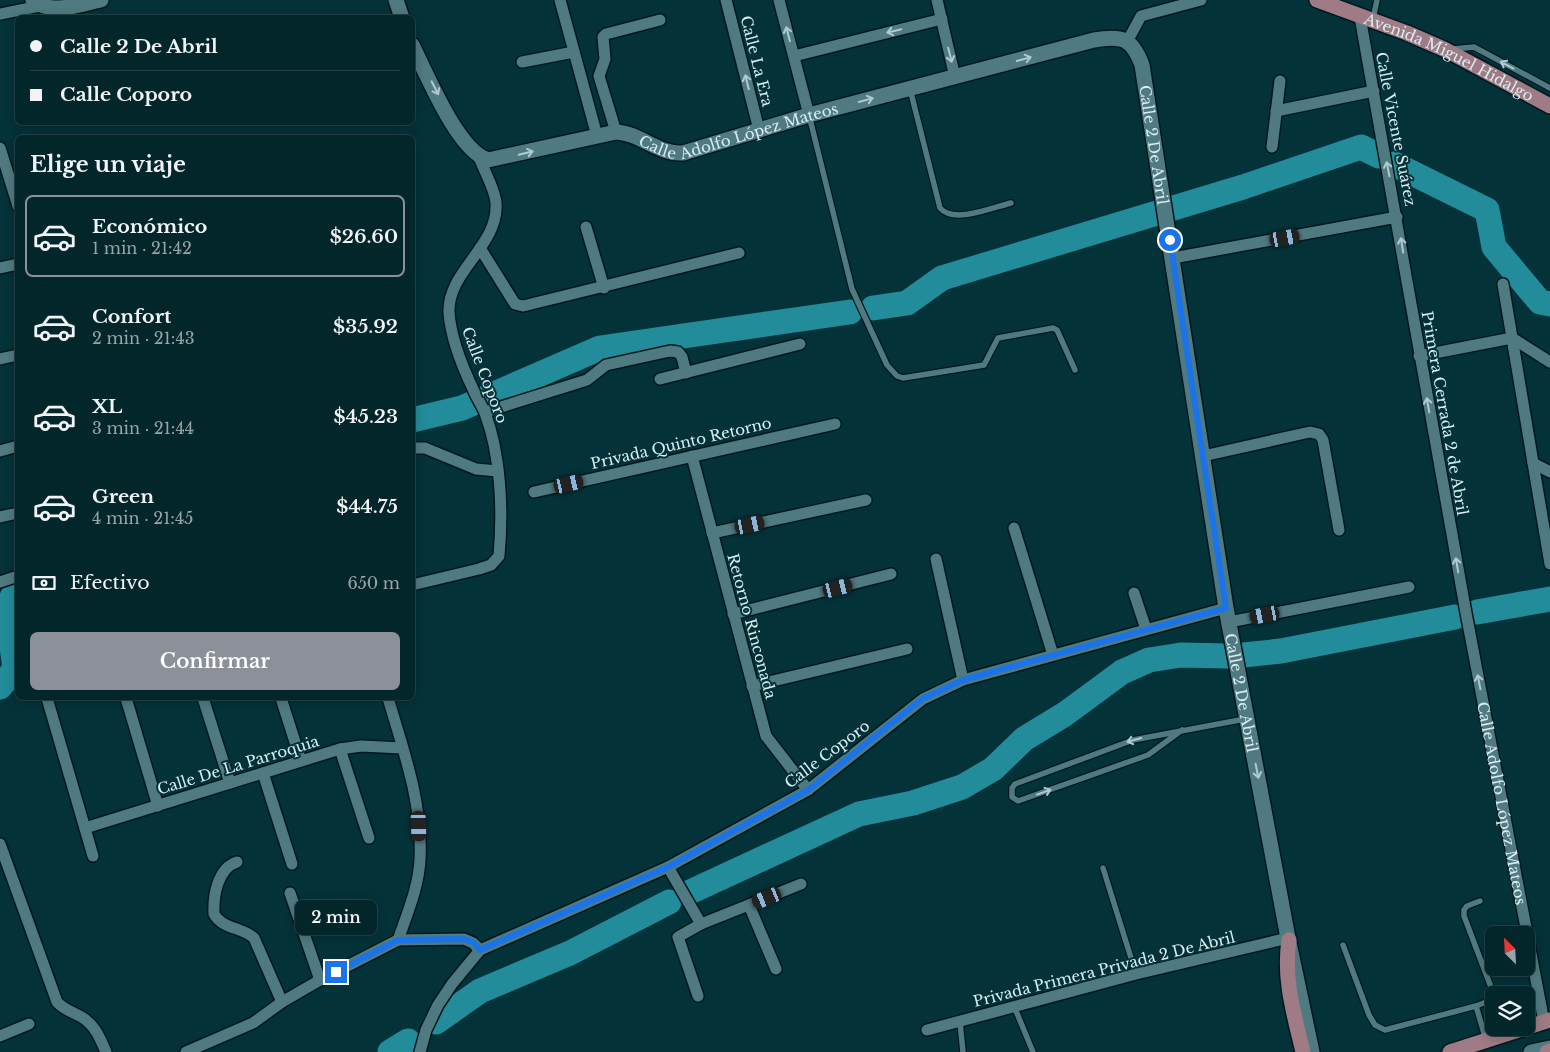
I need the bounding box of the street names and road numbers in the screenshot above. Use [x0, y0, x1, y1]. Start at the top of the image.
street label: Avenida Miguel Hidalgo [1361, 8, 1537, 105]
street label: Calle La Era [737, 14, 778, 109]
street label: Calle Vicente Suárez [1372, 50, 1420, 208]
street label: Calle 2 De Abril [1136, 84, 1173, 206]
street label: Calle Adolfo López Mateos [636, 98, 840, 163]
street label: Primera Cerrada 2 de Abril [1418, 309, 1472, 517]
street label: Calle Coporo [458, 324, 512, 426]
street label: Privada Quinto Retorno [589, 413, 773, 473]
street label: Retorno Rinconada [723, 551, 781, 701]
street label: Calle 2 De Abril [1221, 632, 1262, 754]
street label: Calle Adolfo López Mateos [1474, 700, 1531, 907]
street label: Calle Coporo [781, 716, 873, 792]
street label: Calle De La Parroquia [155, 731, 322, 799]
street label: Privada Primera Privada 2 De Abril [971, 927, 1237, 1011]

